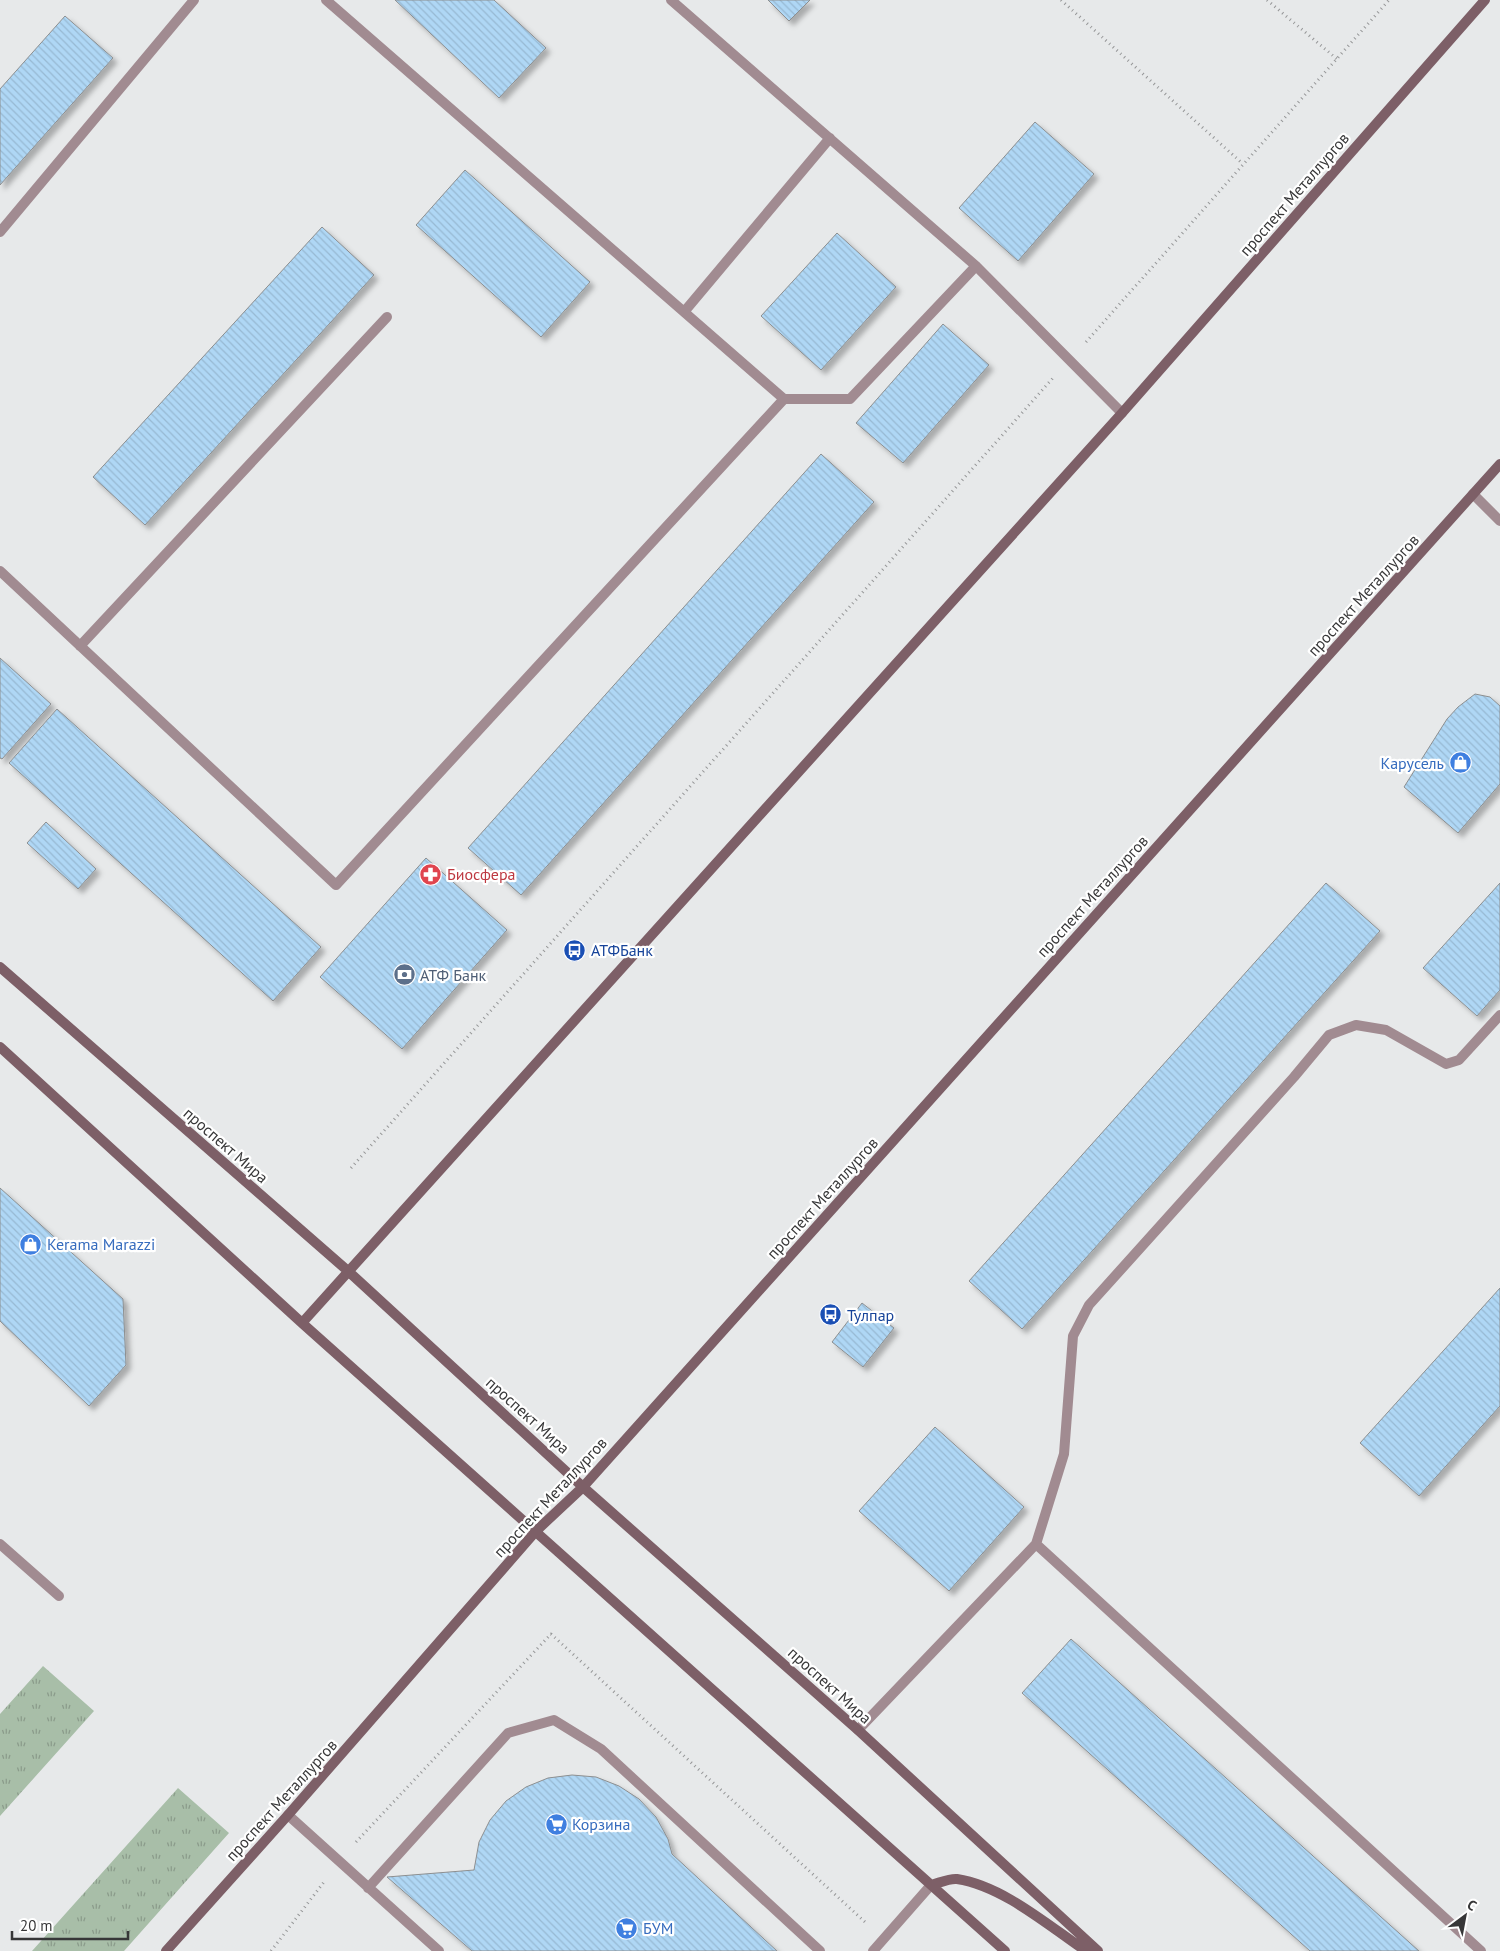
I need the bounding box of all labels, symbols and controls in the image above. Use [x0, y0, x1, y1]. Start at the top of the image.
street label: проспект Металлургов [1235, 128, 1353, 260]
street label: проспект Металлургов [1303, 530, 1423, 660]
shop icon: Карусель [1448, 751, 1472, 775]
place label: Карусель [1380, 753, 1444, 773]
street label: проспект Металлургов [1032, 831, 1152, 961]
pharmacy icon: Биосфера [419, 862, 443, 886]
place label: Биосфера [447, 864, 516, 884]
bus stop icon: АТФБанк [563, 938, 587, 962]
place label: АТФБанк [591, 940, 653, 960]
bank icon: АТФ Банк [392, 963, 416, 987]
place label: АТФ Банк [420, 965, 487, 985]
street label: проспект Мира [180, 1103, 272, 1187]
street label: проспект Металлургов [762, 1133, 882, 1263]
shop icon: Kerama Marazzi [19, 1232, 43, 1256]
place label: Kerama Marazzi [47, 1234, 155, 1254]
bus stop icon: Тулпар [819, 1303, 843, 1327]
place label: Тулпар [847, 1305, 894, 1325]
street label: проспект Мира [482, 1372, 574, 1458]
street label: проспект Металлургов [489, 1433, 611, 1561]
street label: проспект Мира [784, 1642, 876, 1728]
street label: проспект Металлургов [221, 1735, 341, 1865]
supermarket icon: Корзина [544, 1812, 568, 1836]
place label: Корзина [572, 1814, 630, 1834]
north arrow [1440, 1891, 1490, 1941]
text: С [1464, 1895, 1480, 1915]
scale bar [12, 1908, 129, 1940]
text: 20 m [20, 1916, 53, 1935]
supermarket icon: БУМ [615, 1916, 639, 1940]
place label: БУМ [643, 1918, 673, 1938]

